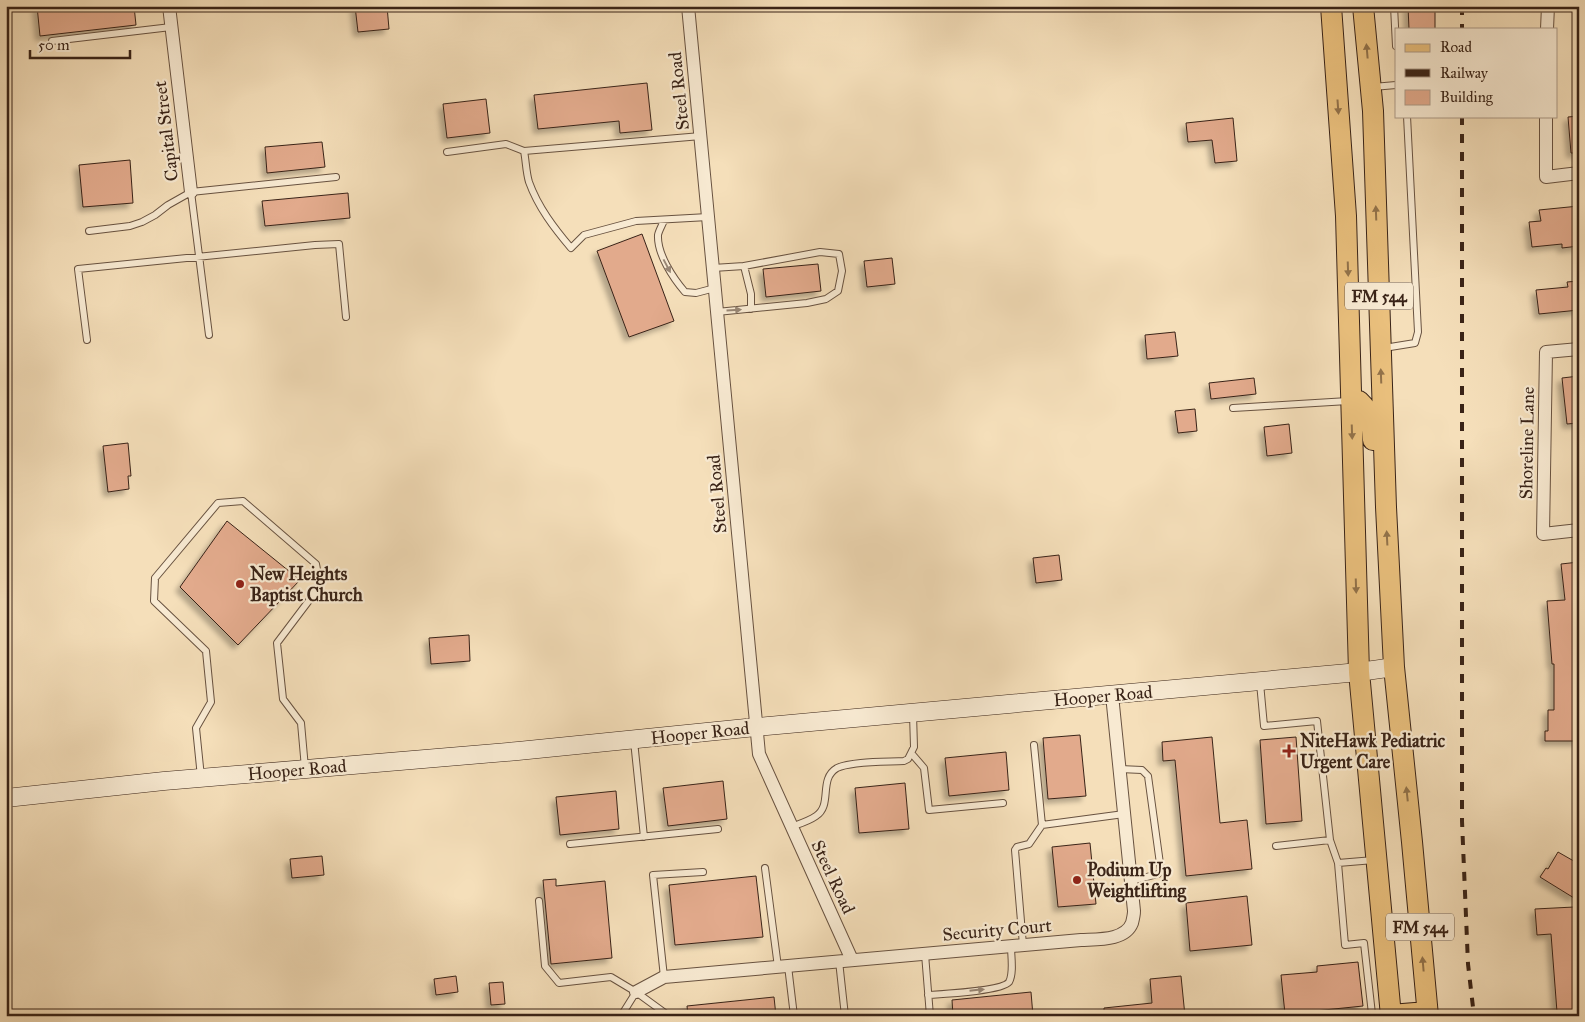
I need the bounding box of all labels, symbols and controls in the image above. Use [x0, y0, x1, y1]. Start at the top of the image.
scale bar [30, 28, 130, 60]
legend [1395, 28, 1558, 118]
text: 50 m [38, 36, 70, 54]
text: Road [1440, 38, 1472, 56]
one-way arrow [1363, 43, 1371, 59]
street label: Steel Road [664, 51, 694, 131]
text: Railway [1440, 64, 1489, 82]
street label: Capital Street [149, 79, 183, 183]
text: Building [1440, 88, 1494, 106]
one-way arrow [1335, 99, 1343, 115]
one-way arrow [1372, 205, 1380, 221]
one-way arrow [663, 259, 672, 273]
one-way arrow [1344, 262, 1352, 278]
road number: FM 544 [1345, 282, 1413, 310]
one-way arrow [727, 306, 743, 314]
one-way arrow [1377, 367, 1385, 383]
street label: Shoreline Lane [1515, 387, 1539, 499]
one-way arrow [1348, 424, 1356, 440]
street label: Steel Road [703, 454, 731, 534]
one-way arrow [1383, 530, 1391, 546]
place label: New Heights Baptist Church [250, 563, 364, 607]
marker: New Heights Baptist Church [234, 578, 246, 590]
one-way arrow [1353, 578, 1361, 594]
street label: Hooper Road [1053, 681, 1153, 711]
street label: Hooper Road [649, 717, 751, 749]
place label: NiteHawk Pediatric Urgent Care [1300, 730, 1446, 774]
marker: NiteHawk Pediatric Urgent Care [1282, 744, 1296, 758]
street label: Hooper Road [247, 755, 347, 785]
one-way arrow [1403, 785, 1411, 801]
street label: Steel Road [806, 837, 860, 917]
place label: Podium Up Weightlifting [1087, 859, 1186, 903]
marker: Podium Up Weightlifting [1071, 874, 1083, 886]
street label: Security Court [941, 914, 1053, 946]
road number: FM 544 [1386, 914, 1454, 940]
one-way arrow [1419, 956, 1427, 972]
one-way arrow [969, 986, 985, 994]

